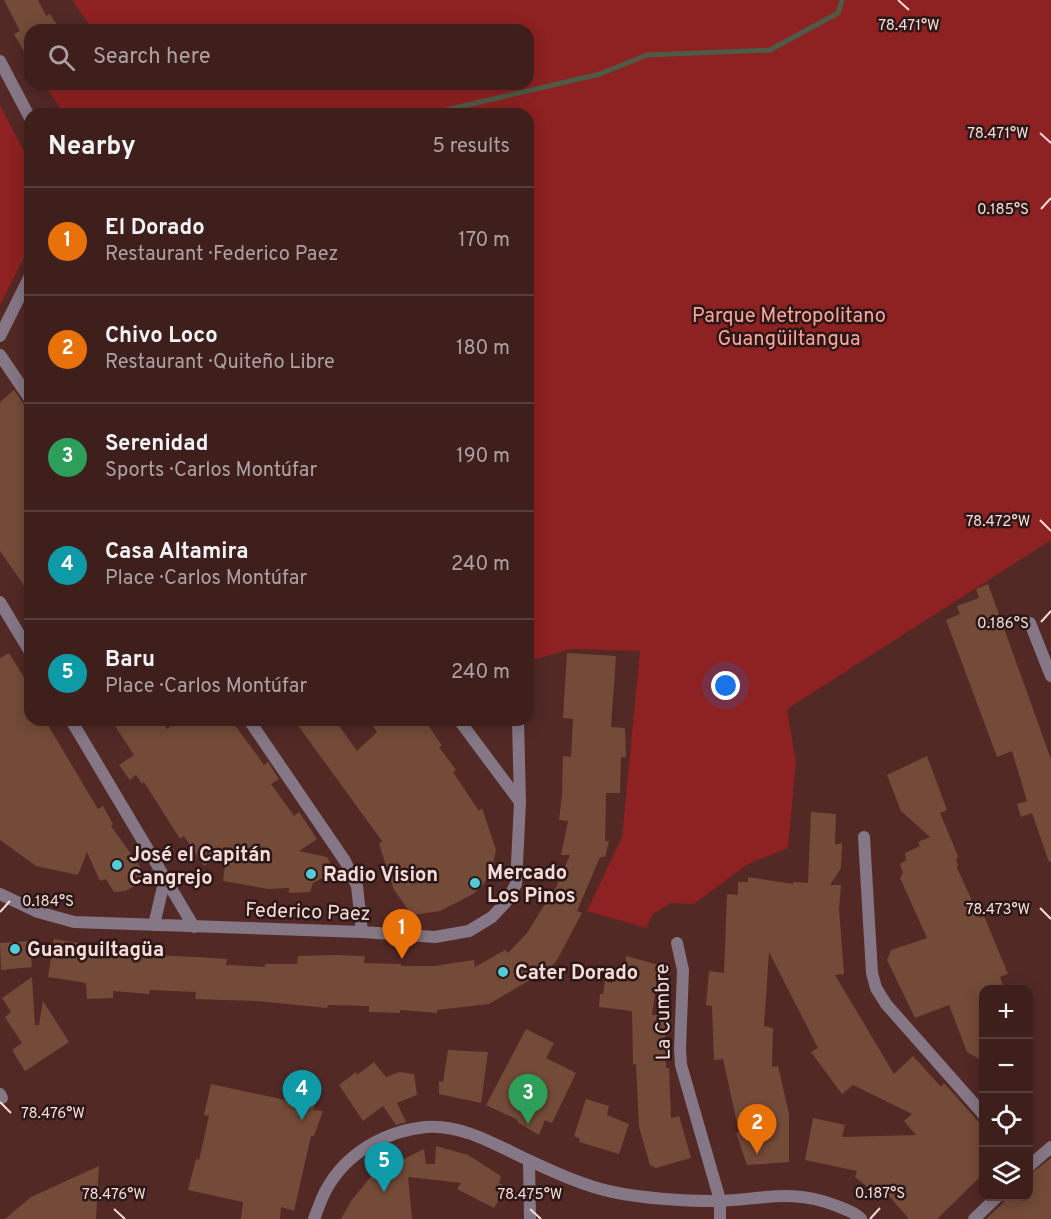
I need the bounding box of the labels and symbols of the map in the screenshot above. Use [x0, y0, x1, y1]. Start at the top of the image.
text: 78.471°W [878, 17, 940, 36]
text: 78.471°W [967, 125, 1029, 144]
text: 0.185°S [977, 201, 1029, 220]
park label: Parque Metropolitano Guangüiltangua [692, 304, 886, 353]
text: 78.472°W [966, 513, 1030, 532]
text: 0.186°S [977, 615, 1029, 634]
your location [711, 671, 740, 700]
place label: José el Capitán Cangrejo [129, 843, 271, 892]
marker: José el Capitán Cangrejo [110, 858, 124, 872]
place label: Mercado Los Pinos [487, 861, 576, 910]
place label: Radio Vision [323, 863, 438, 889]
marker: Radio Vision [304, 867, 318, 881]
marker: Mercado Los Pinos [468, 876, 482, 890]
text: 0.184°S [22, 893, 74, 912]
street label: Federico Paez [245, 898, 371, 928]
text: 78.473°W [966, 901, 1030, 920]
pin: 1 [382, 910, 422, 959]
place label: Guanguiltagüa [27, 938, 164, 964]
marker: Guanguiltagüa [8, 942, 22, 956]
place label: Cater Dorado [515, 961, 638, 987]
street label: La Cumbre [650, 963, 678, 1061]
marker: Cater Dorado [496, 965, 510, 979]
pin: 4 [282, 1070, 322, 1120]
pin: 3 [508, 1074, 548, 1124]
pin: 2 [738, 1104, 777, 1154]
text: 78.476°W [21, 1105, 85, 1124]
pin: 5 [364, 1142, 404, 1192]
text: 0.187°S [855, 1185, 905, 1204]
text: 78.476°W [82, 1186, 146, 1205]
text: 78.475°W [498, 1186, 562, 1205]

